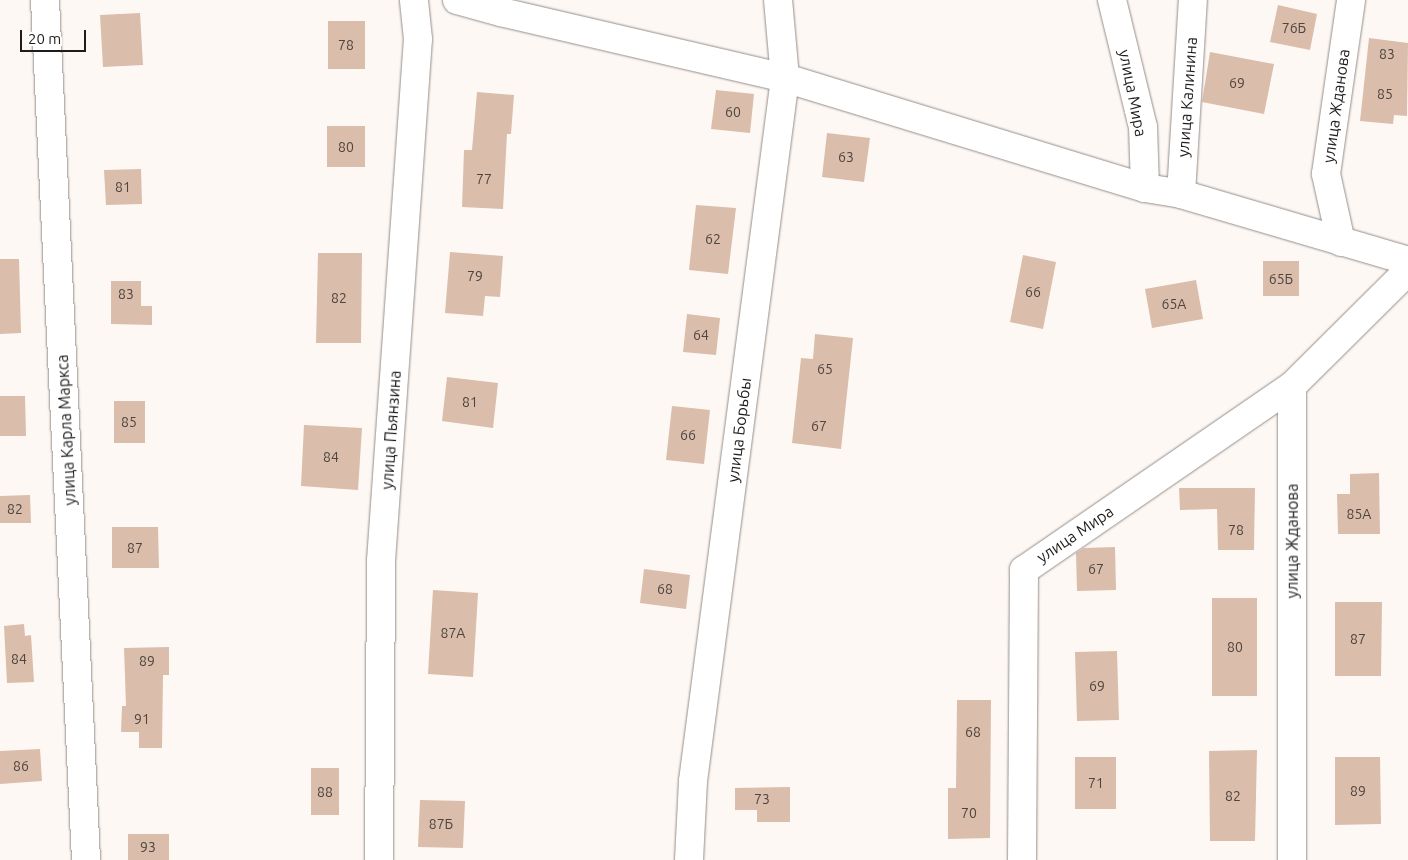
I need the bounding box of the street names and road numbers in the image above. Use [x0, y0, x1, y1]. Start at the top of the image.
street label: улица Калинина [1173, 36, 1201, 158]
street label: улица Мира [1115, 48, 1151, 138]
street label: улица Жданова [1318, 48, 1354, 164]
street label: улица Карла Маркса [52, 354, 80, 506]
street label: улица Пьянзина [377, 370, 405, 490]
street label: улица Борьбы [723, 376, 755, 484]
street label: улица Жданова [1282, 484, 1302, 598]
street label: улица Мира [1033, 501, 1117, 567]

